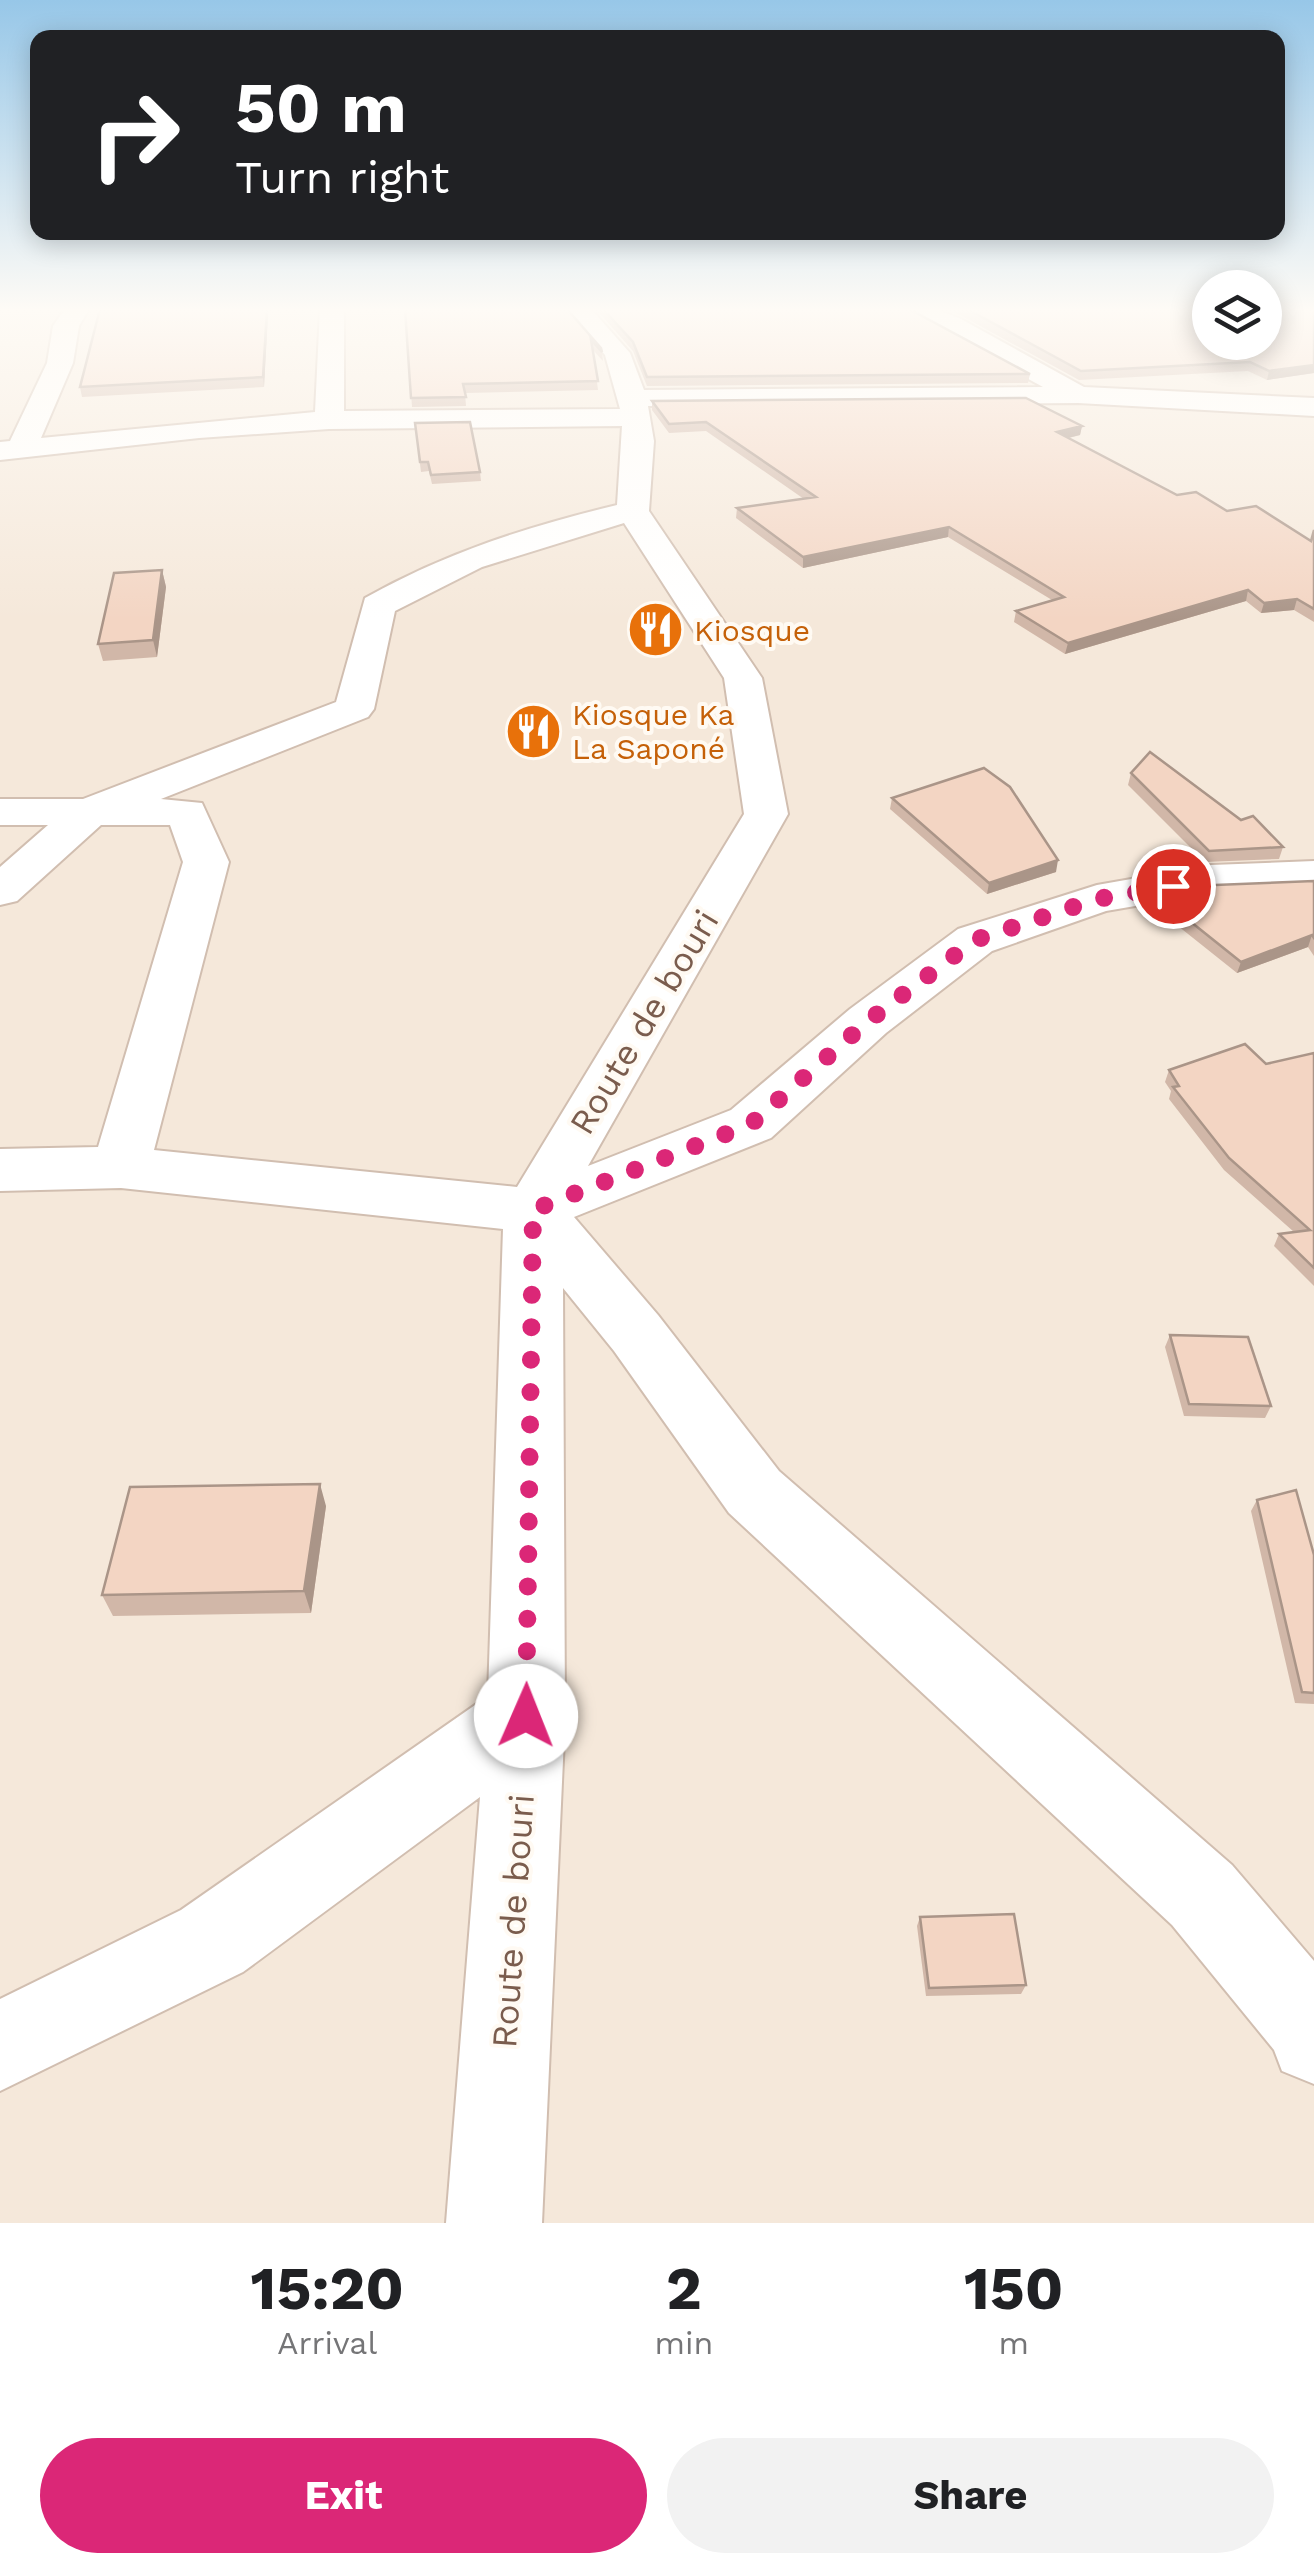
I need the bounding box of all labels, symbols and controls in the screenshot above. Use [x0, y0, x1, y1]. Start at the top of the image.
text: 50 m [235, 67, 407, 149]
icon: right [70, 70, 200, 200]
text: Turn right [235, 151, 449, 204]
map controls [1192, 270, 1282, 360]
button: layers [1192, 270, 1282, 360]
restaurant icon: Kiosque [625, 600, 685, 660]
place label: Kiosque [694, 613, 810, 648]
place label: Kiosque Ka La Saponé [572, 697, 735, 766]
restaurant icon: Kiosque Ka La Saponé [503, 701, 563, 761]
pin [1131, 844, 1216, 929]
icon: arrive [1146, 859, 1201, 914]
street label: Route de bouri [561, 902, 727, 1142]
position arrow [474, 1664, 578, 1768]
street label: Route de bouri [483, 1793, 543, 2049]
text: 15:20 [251, 2253, 404, 2324]
text: 2 [666, 2253, 702, 2324]
text: 150 [964, 2253, 1063, 2324]
text: Arrival [277, 2324, 377, 2362]
text: min [655, 2324, 713, 2362]
text: m [998, 2324, 1029, 2362]
button: Exit [40, 2438, 647, 2553]
button: Share [667, 2438, 1274, 2553]

